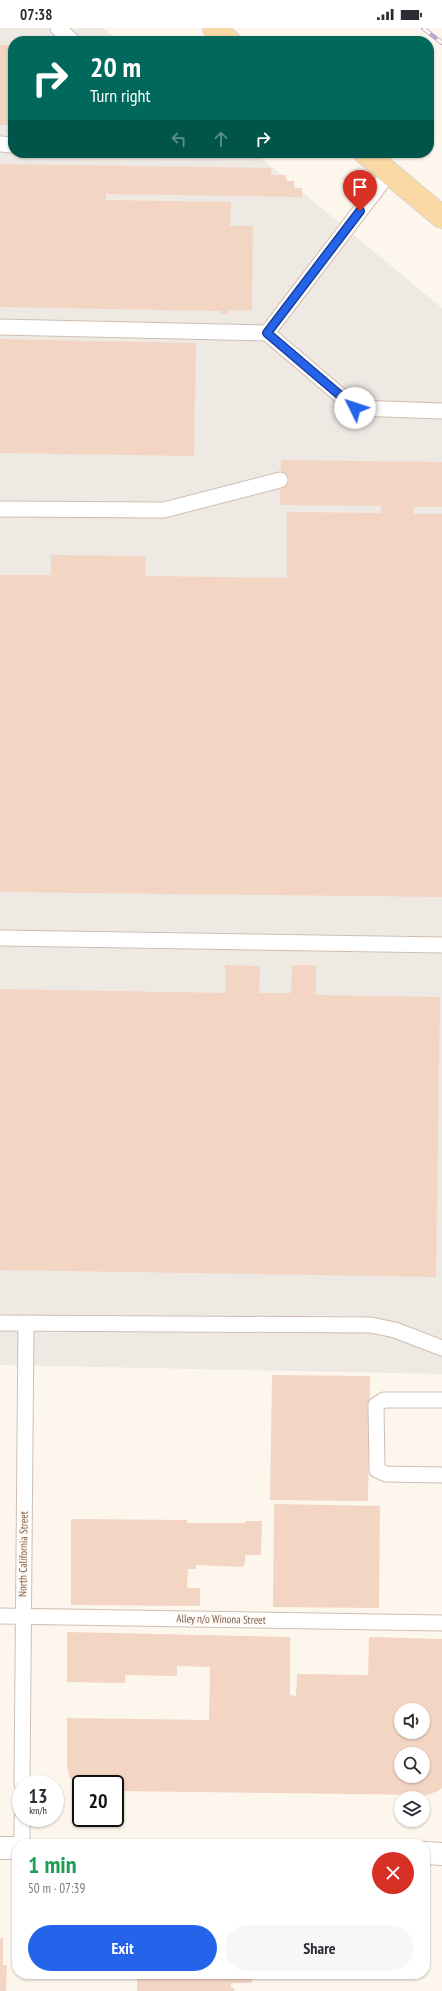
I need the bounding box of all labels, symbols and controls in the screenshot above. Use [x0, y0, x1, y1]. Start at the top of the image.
text: 07:38 [20, 5, 52, 24]
text: 20 m [90, 48, 141, 85]
icon: right [24, 52, 76, 104]
text: Turn right [90, 84, 150, 107]
icon: left [168, 128, 190, 150]
icon: ahead [210, 128, 232, 150]
icon: right [252, 128, 274, 150]
pin [343, 170, 377, 211]
icon: arrive [349, 176, 371, 198]
position arrow [334, 387, 376, 429]
street label: North California Street [15, 1511, 31, 1597]
street label: Alley n/o Winona Street [176, 1611, 266, 1627]
map controls [394, 1703, 430, 1827]
button: sound [394, 1703, 430, 1739]
button: search [394, 1747, 430, 1783]
speed limit sign: 20 [72, 1775, 124, 1827]
text: 13 [28, 1783, 48, 1809]
button: layers [394, 1791, 430, 1827]
text: km/h [29, 1804, 47, 1817]
text: 1 min [28, 1849, 76, 1880]
button: close [372, 1852, 414, 1894]
text: 50 m · 07:39 [28, 1880, 85, 1897]
button: Exit [28, 1925, 217, 1971]
button: Share [225, 1925, 414, 1971]

